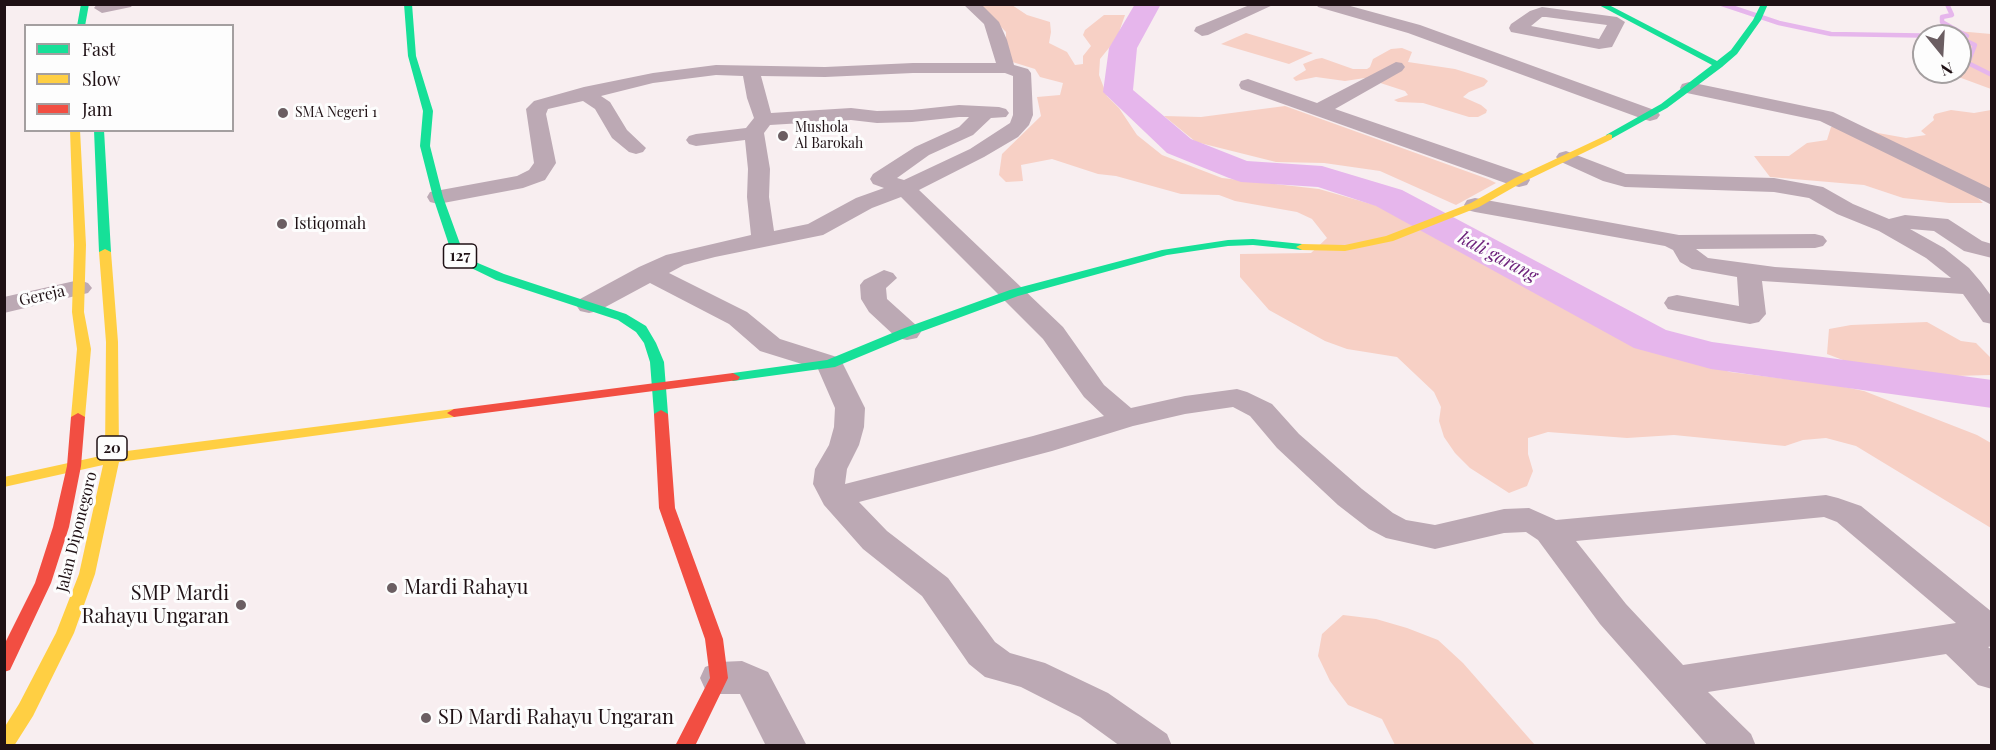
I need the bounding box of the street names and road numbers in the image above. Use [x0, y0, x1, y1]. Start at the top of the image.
road number: 127 [444, 244, 476, 268]
street label: Gereja [17, 281, 67, 311]
road number: 20 [97, 436, 127, 460]
street label: Jalan Diponegoro [53, 470, 101, 594]

